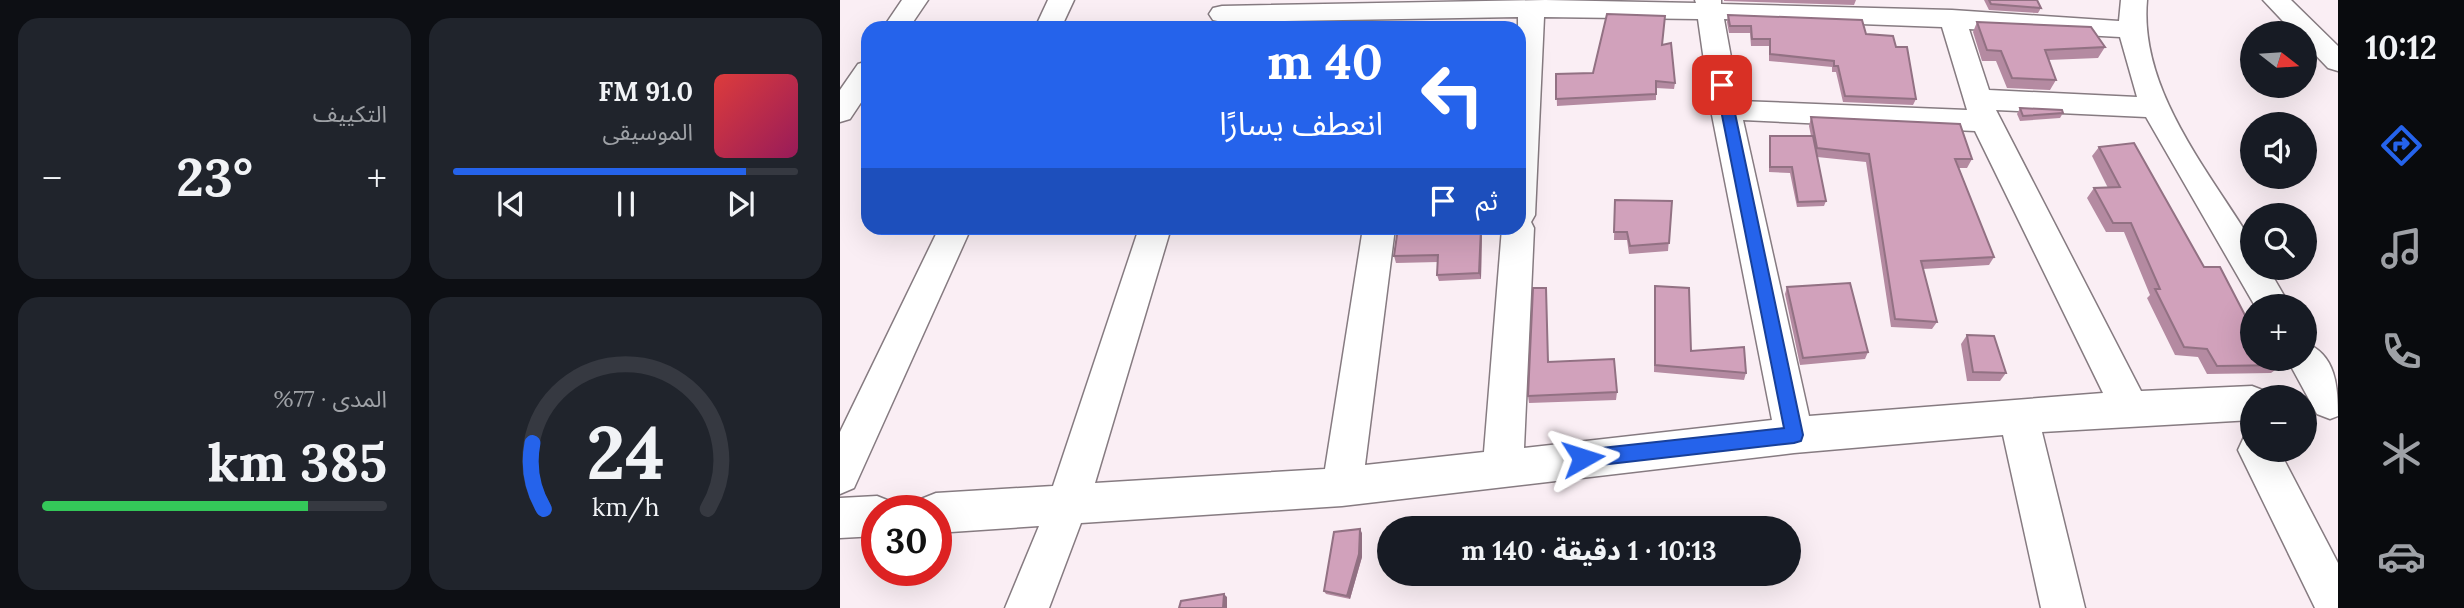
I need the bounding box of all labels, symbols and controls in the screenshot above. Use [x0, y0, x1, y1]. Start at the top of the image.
north arrow [2240, 21, 2317, 98]
map controls [2240, 21, 2317, 462]
text: 10:12 [2365, 27, 2437, 68]
text: 40 m [1267, 30, 1383, 92]
icon: left [1407, 49, 1498, 140]
pin [1692, 55, 1752, 115]
icon: arrive [1703, 66, 1741, 104]
text: 91.0 FM [598, 75, 693, 108]
text: التكييف [313, 99, 387, 128]
text: انعطف يسارًا [1219, 103, 1383, 144]
button: sound [2240, 112, 2317, 189]
text: الموسيقى [602, 117, 693, 146]
icon: directions [2377, 121, 2426, 170]
text: 23° [176, 144, 253, 210]
text: − [42, 154, 62, 202]
text: + [367, 154, 387, 202]
icon: arrive [1424, 182, 1462, 220]
text: ثم [1476, 184, 1498, 217]
icon: previous [492, 185, 530, 223]
icon: pause [607, 185, 645, 223]
icon: next [722, 185, 760, 223]
button: search [2240, 203, 2317, 280]
icon: music [2377, 224, 2426, 273]
button: + [2240, 294, 2317, 371]
icon: phone [2377, 327, 2426, 376]
text: المدى · 77% [273, 384, 387, 413]
button: − [2240, 385, 2317, 462]
text: 24 [586, 407, 665, 500]
position arrow [1546, 421, 1620, 495]
text: 385 km [208, 429, 387, 495]
icon: climate [2377, 429, 2426, 478]
text: km/h [592, 491, 659, 523]
speed limit sign: 30 [861, 495, 952, 586]
icon: car [2377, 532, 2426, 581]
text: 10:13 · 1 دقيقة · 140 m [1461, 534, 1717, 567]

